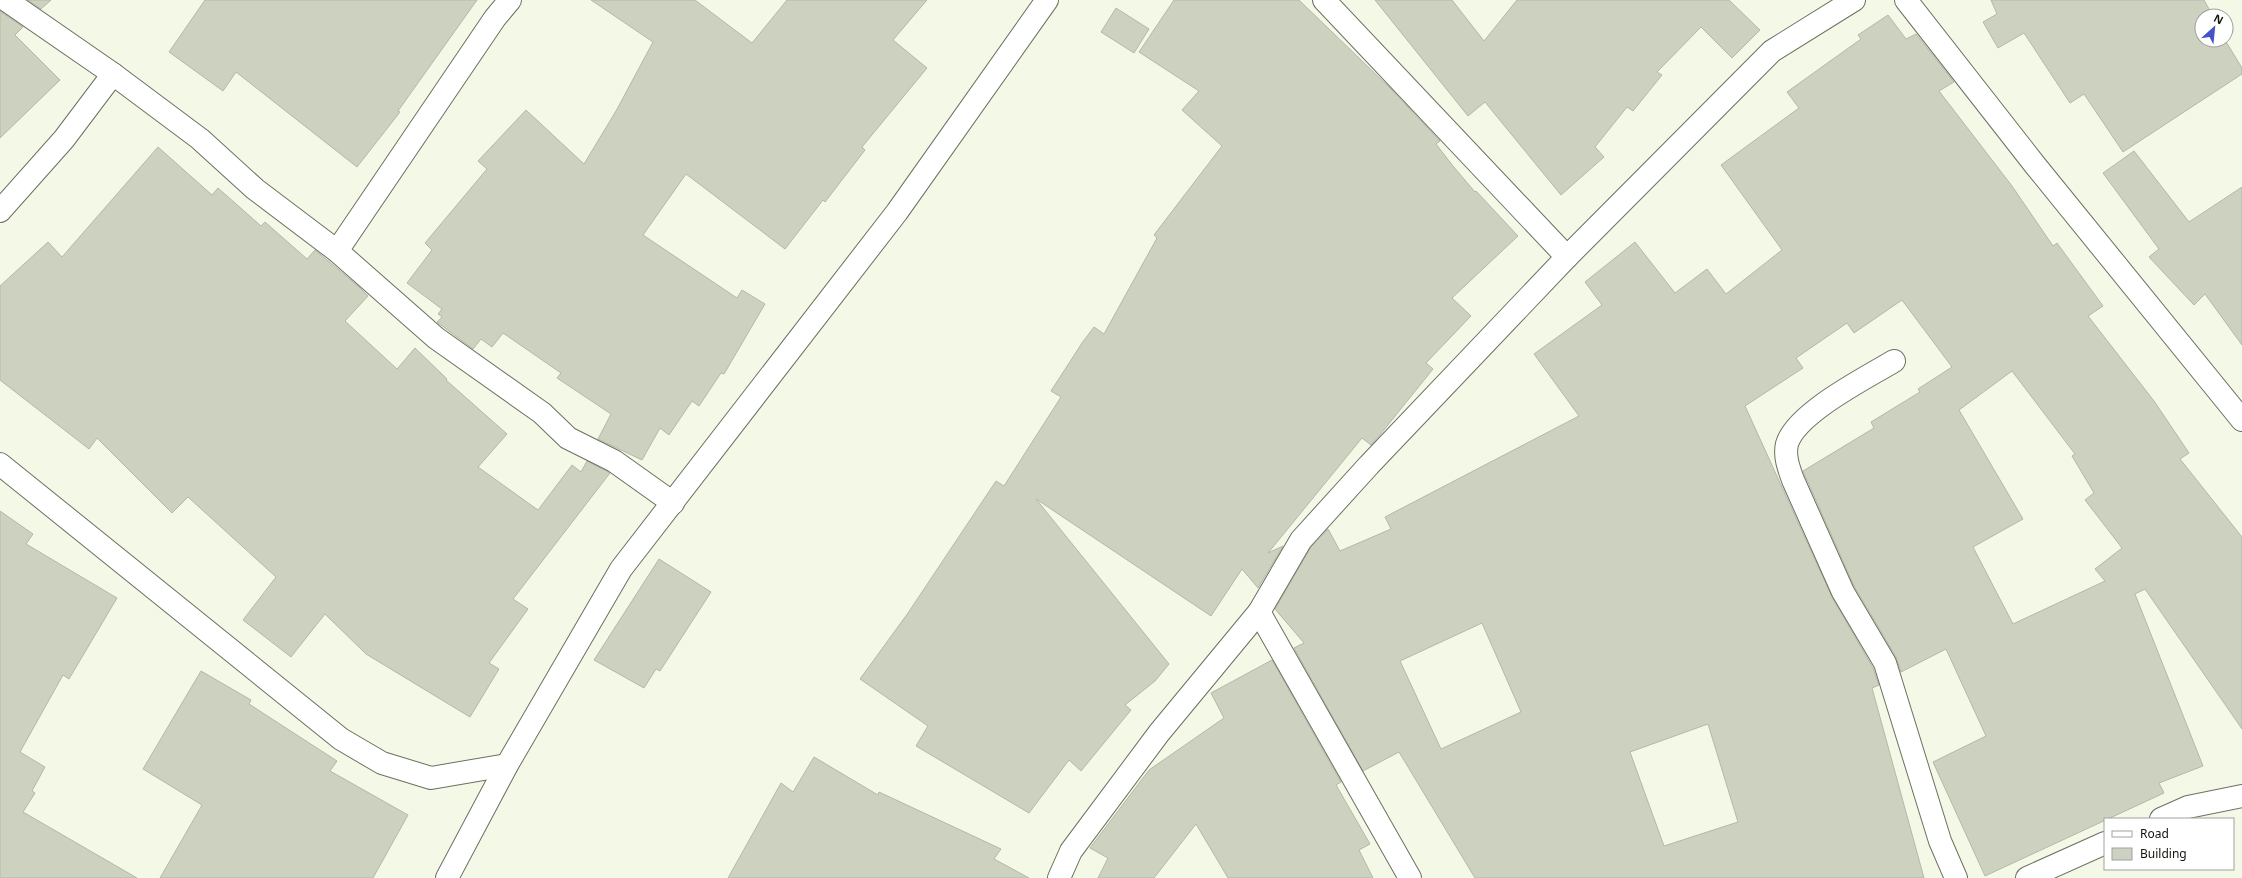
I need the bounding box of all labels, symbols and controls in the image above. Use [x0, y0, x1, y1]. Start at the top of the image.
north arrow [2194, 8, 2234, 48]
text: N [2211, 10, 2226, 27]
legend [2104, 818, 2234, 870]
text: Road [2140, 825, 2169, 842]
text: Building [2140, 845, 2187, 862]

